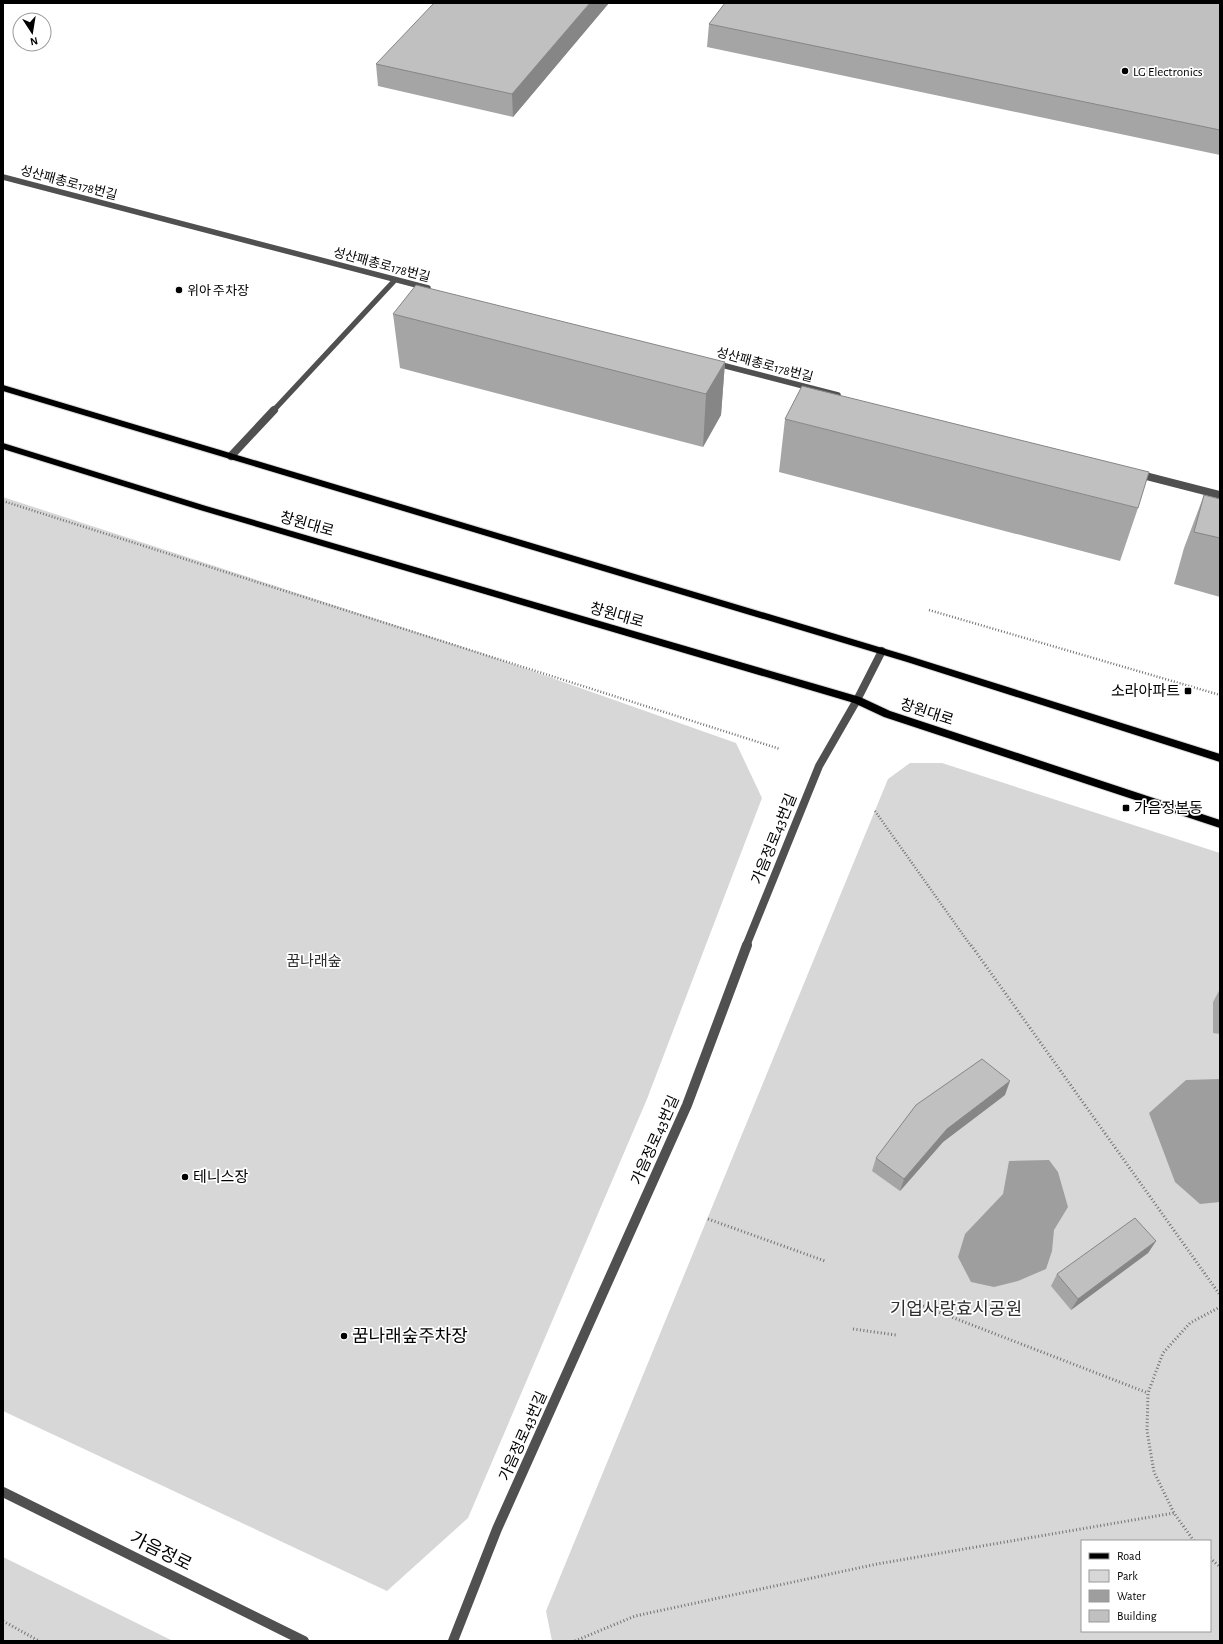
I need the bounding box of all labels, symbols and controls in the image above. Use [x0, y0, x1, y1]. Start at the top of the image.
north arrow [12, 12, 52, 52]
text: N [29, 35, 39, 47]
marker: LG Electronics [1120, 66, 1130, 76]
place label: LG Electronics [1133, 66, 1203, 79]
street label: 성산패총로178번길 [19, 163, 119, 203]
street label: 성산패총로178번길 [332, 245, 432, 285]
place label: 위아 주차장 [187, 284, 249, 298]
marker: 위아 주차장 [174, 285, 184, 295]
street label: 성산패총로178번길 [715, 345, 815, 385]
street label: 창원대로 [278, 509, 336, 539]
street label: 창원대로 [588, 600, 646, 630]
place label: 소라아파트 [1111, 683, 1180, 699]
marker: 소라아파트 [1183, 686, 1193, 696]
street label: 창원대로 [898, 696, 956, 728]
street label: 가음정로43번길 [749, 791, 799, 887]
place label: 가음정본동 [1134, 800, 1203, 816]
marker: 가음정본동 [1121, 803, 1131, 813]
park label: 꿈나래숲 [286, 953, 342, 969]
street label: 가음정로43번길 [628, 1093, 682, 1187]
place label: 테니스장 [193, 1169, 248, 1185]
marker: 테니스장 [180, 1172, 190, 1182]
park label: 기업사랑효시공원 [890, 1299, 1022, 1319]
place label: 꿈나래숲주차장 [352, 1326, 468, 1346]
marker: 꿈나래숲주차장 [339, 1331, 349, 1341]
street label: 가음정로43번길 [496, 1389, 550, 1483]
street label: 가음정로 [127, 1527, 195, 1575]
legend [1081, 1540, 1211, 1632]
text: Road [1117, 1550, 1141, 1562]
text: Park [1117, 1570, 1138, 1582]
text: Water [1117, 1590, 1146, 1602]
text: Building [1117, 1610, 1157, 1622]

